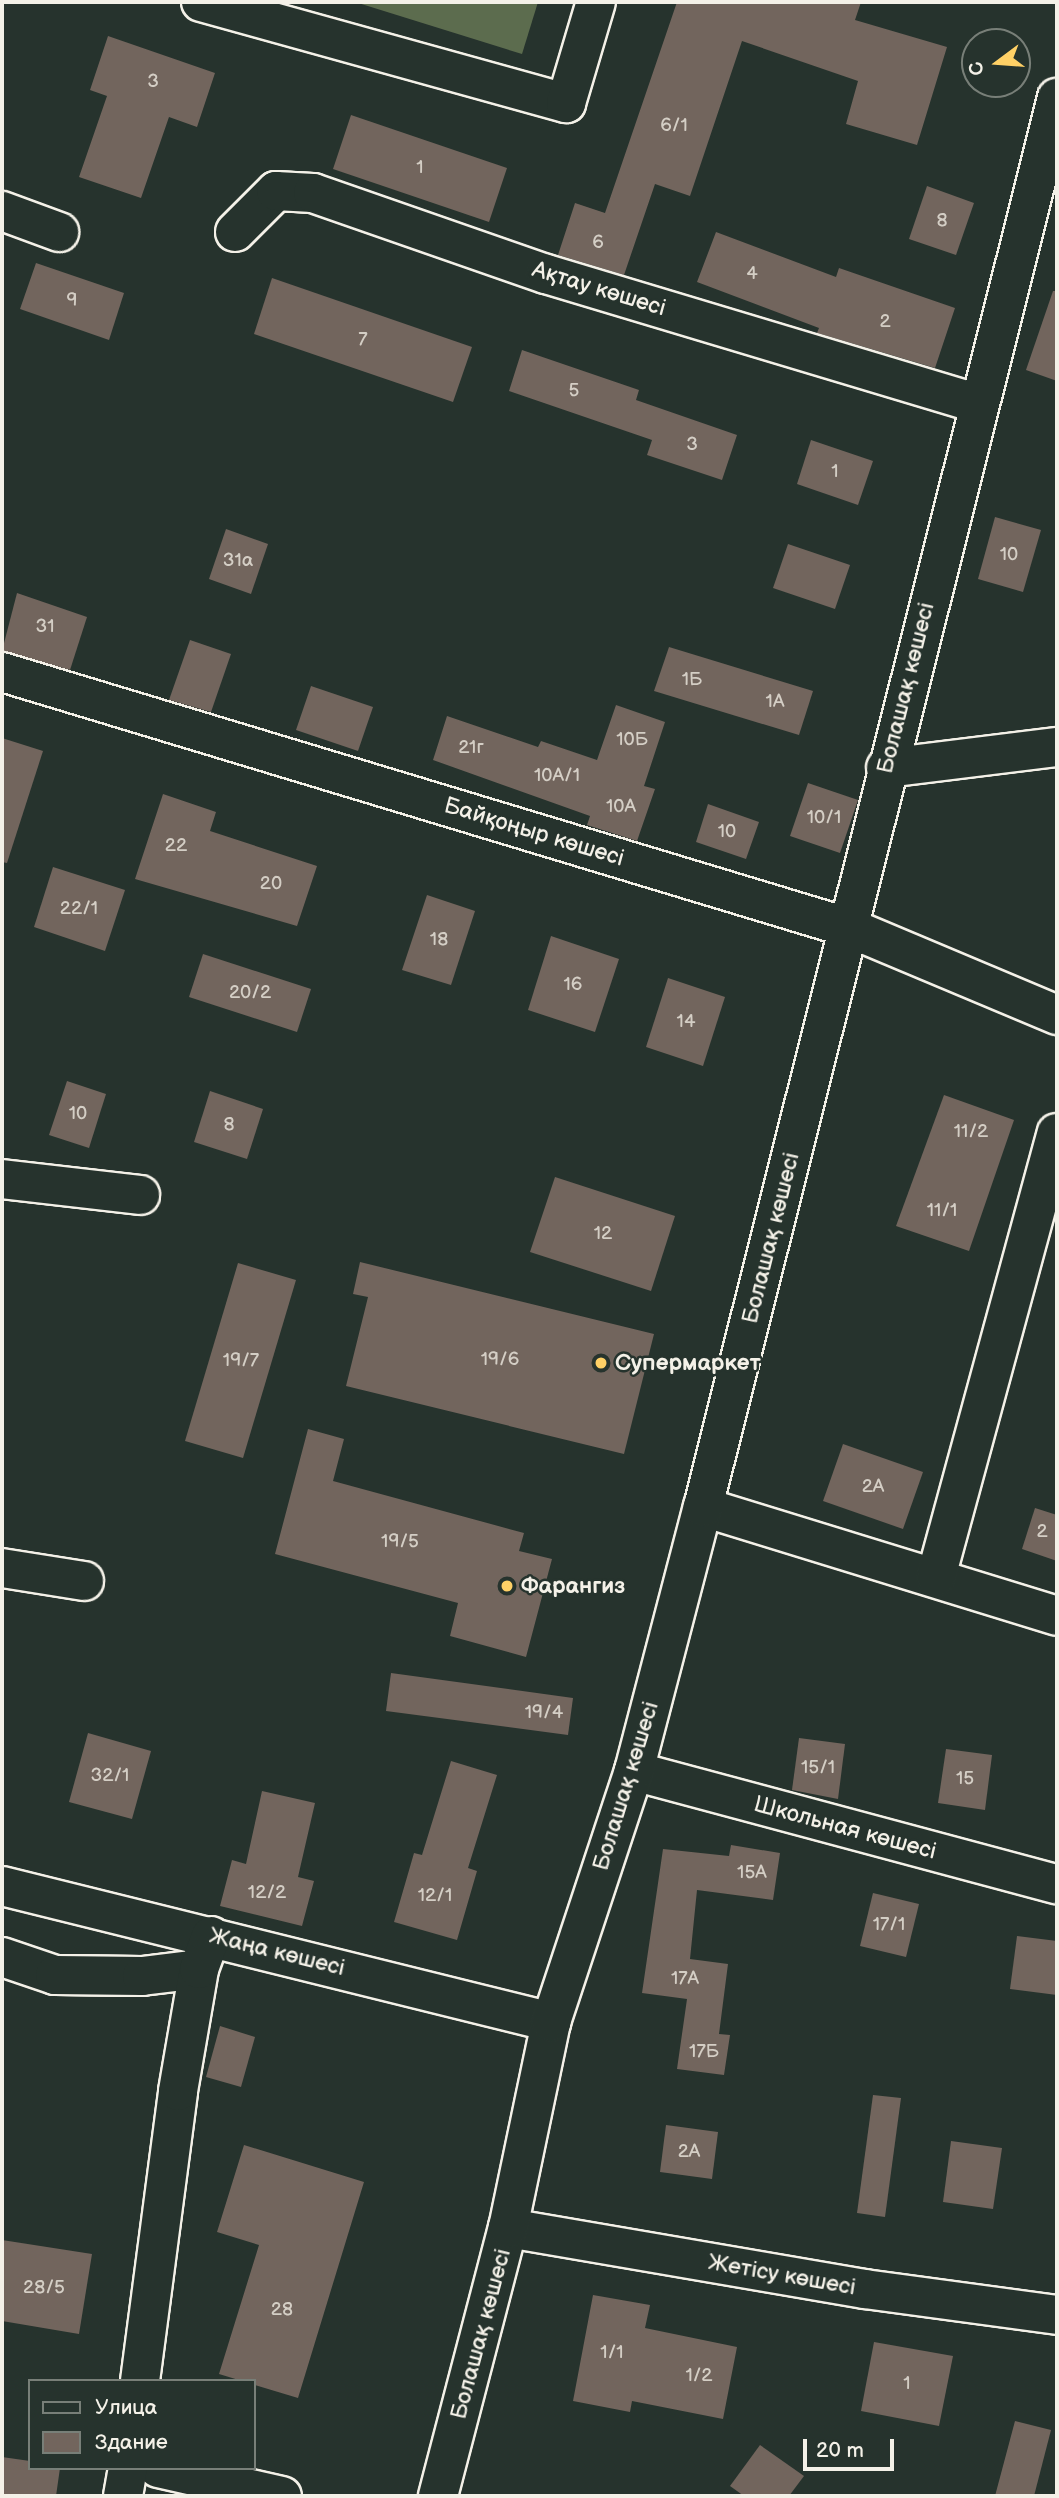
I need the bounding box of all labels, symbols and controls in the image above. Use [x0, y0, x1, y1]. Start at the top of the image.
north arrow [961, 28, 1031, 98]
text: С [964, 59, 990, 78]
house number: 3 [147, 71, 159, 93]
house number: 6/1 [660, 115, 688, 137]
house number: 1 [416, 157, 424, 179]
house number: 8 [936, 210, 948, 232]
house number: 6 [592, 232, 604, 254]
street label: Ақтау көшесі [529, 256, 669, 322]
house number: 4 [746, 263, 758, 285]
house number: 9 [67, 290, 77, 312]
house number: 2 [879, 311, 891, 333]
house number: 7 [358, 329, 368, 351]
house number: 5 [569, 380, 579, 402]
house number: 3 [686, 434, 698, 456]
house number: 1 [831, 461, 839, 483]
house number: 10 [1000, 544, 1018, 566]
house number: 31а [223, 550, 253, 572]
street label: Болашақ көшесі [871, 600, 941, 776]
house number: 31 [35, 616, 55, 638]
house number: 1Б [682, 669, 702, 691]
house number: 1А [766, 691, 784, 713]
house number: 10Б [616, 729, 648, 751]
house number: 21г [458, 737, 484, 759]
house number: 10А/1 [534, 765, 580, 787]
street label: Байқоңыр көшесі [441, 791, 627, 873]
house number: 10А [606, 796, 636, 818]
house number: 10/1 [807, 807, 841, 829]
house number: 10 [718, 821, 736, 843]
house number: 22 [165, 835, 187, 857]
house number: 20 [260, 873, 282, 895]
house number: 22/1 [60, 898, 98, 920]
house number: 18 [430, 929, 448, 951]
house number: 16 [564, 974, 582, 996]
house number: 20/2 [229, 982, 271, 1004]
house number: 14 [677, 1011, 695, 1033]
house number: 10 [69, 1103, 87, 1125]
house number: 8 [223, 1114, 235, 1136]
house number: 11/2 [954, 1121, 988, 1143]
street label: Болашақ көшесі [736, 1150, 806, 1326]
house number: 11/1 [927, 1200, 957, 1222]
house number: 12 [594, 1223, 612, 1245]
house number: 19/6 [481, 1349, 519, 1371]
place label: Супермаркет [615, 1349, 761, 1377]
house number: 19/7 [223, 1350, 259, 1372]
marker: Супермаркет [593, 1355, 609, 1371]
house number: 2А [862, 1476, 884, 1498]
house number: 2 [1036, 1521, 1048, 1543]
house number: 19/5 [381, 1531, 419, 1553]
place label: Фарангиз [521, 1572, 625, 1600]
marker: Фарангиз [499, 1578, 515, 1594]
street label: Болашақ көшесі [587, 1698, 665, 1874]
house number: 19/4 [525, 1702, 563, 1724]
house number: 15/1 [801, 1757, 835, 1779]
house number: 32/1 [91, 1765, 129, 1787]
house number: 15 [956, 1768, 974, 1790]
street label: Школьная көшесі [751, 1790, 939, 1866]
house number: 15А [737, 1862, 767, 1884]
house number: 12/2 [248, 1882, 286, 1904]
house number: 12/1 [418, 1885, 452, 1907]
house number: 17/1 [873, 1914, 905, 1936]
street label: Жаңа көшесі [206, 1922, 348, 1982]
house number: 17А [671, 1968, 699, 1990]
house number: 17Б [689, 2041, 719, 2063]
house number: 2А [678, 2141, 700, 2163]
street label: Болашақ көшесі [445, 2246, 517, 2422]
street label: Жетісу көшесі [706, 2248, 858, 2302]
house number: 28/5 [23, 2277, 65, 2299]
house number: 28 [271, 2299, 293, 2321]
house number: 1/1 [600, 2342, 624, 2364]
house number: 1/2 [685, 2365, 713, 2387]
house number: 1 [903, 2373, 911, 2395]
legend [28, 2379, 256, 2470]
text: Улица [95, 2395, 157, 2420]
scale bar [807, 2424, 898, 2468]
text: Здание [95, 2430, 168, 2455]
text: 20 m [816, 2438, 864, 2463]

